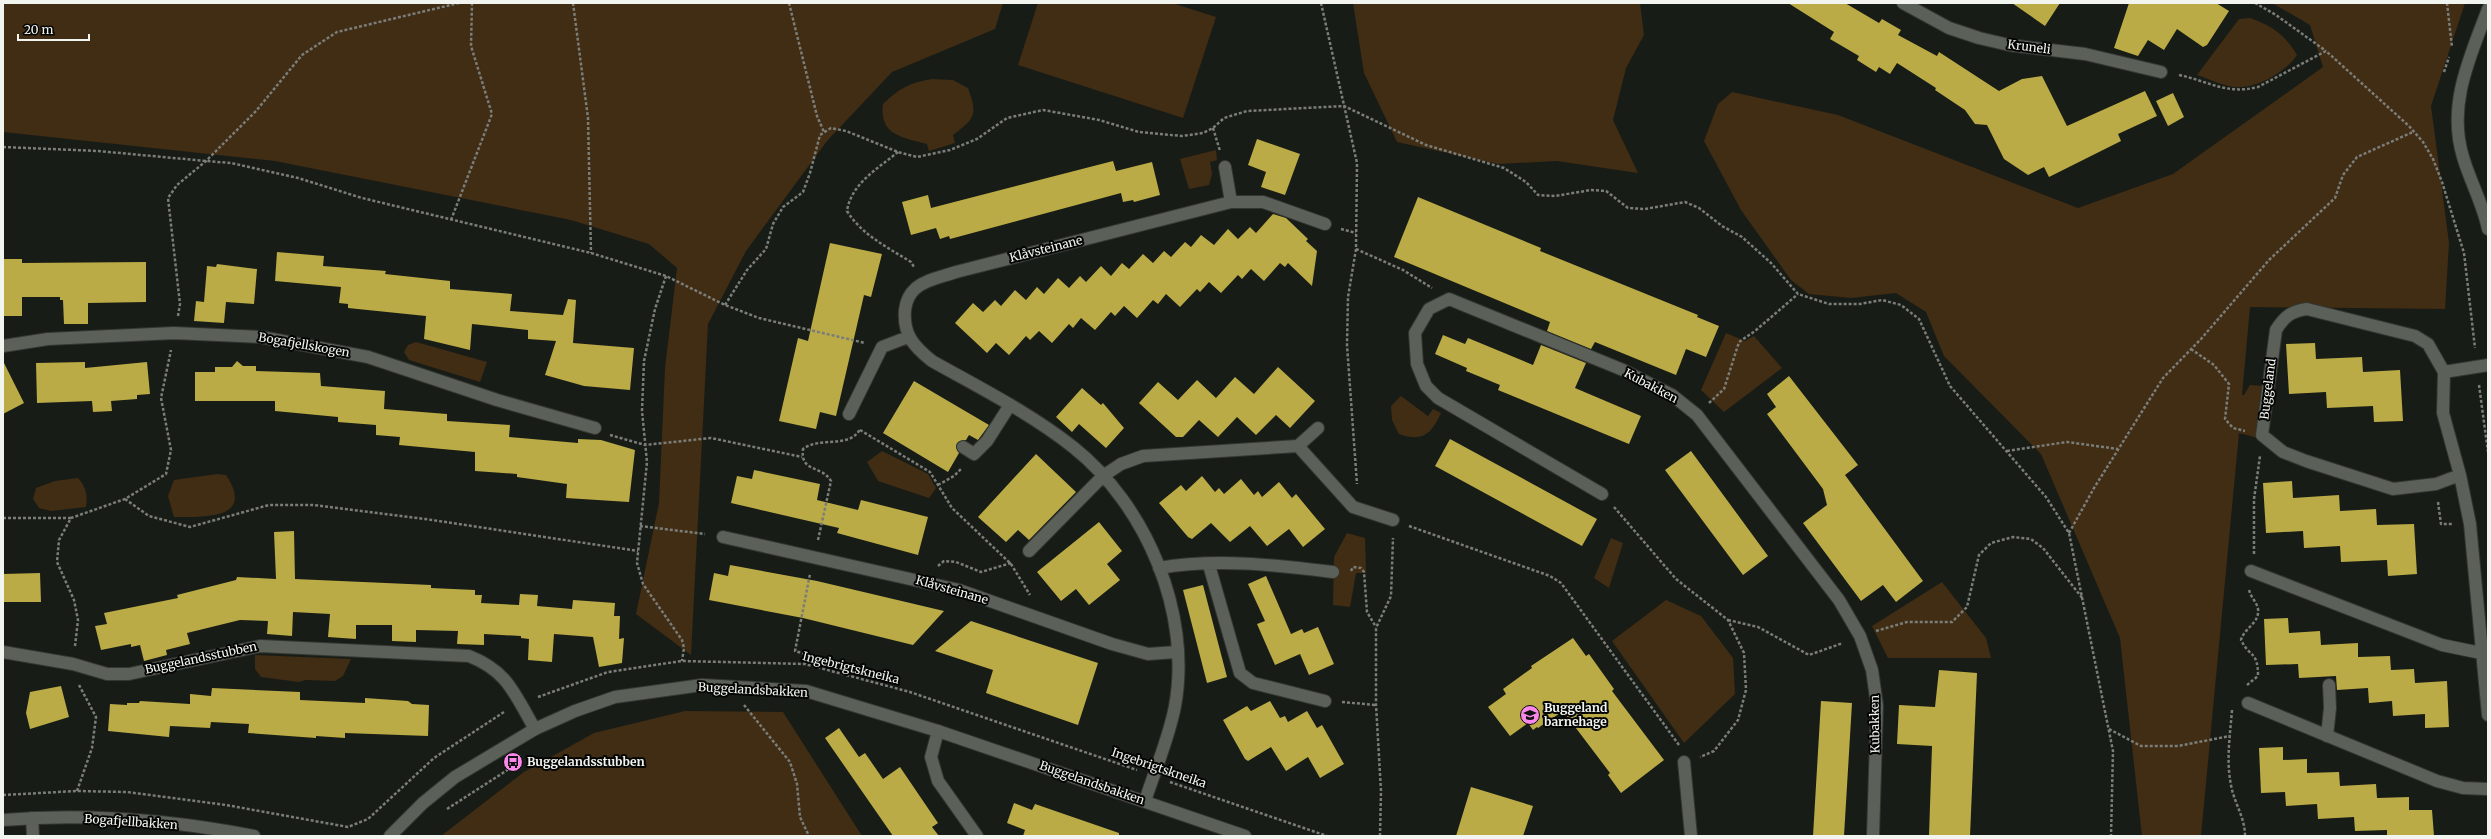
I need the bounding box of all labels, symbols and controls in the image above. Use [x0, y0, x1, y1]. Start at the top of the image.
scale bar [18, 16, 89, 42]
text: 20 m [24, 22, 53, 37]
street label: Kruneli [2007, 36, 2052, 57]
street label: Klåvsteinane [1008, 232, 1084, 265]
street label: Bogafjellskogen [257, 329, 351, 360]
street label: Buggeland [2256, 358, 2279, 420]
street label: Kubakken [1622, 365, 1681, 406]
street label: Klåvsteinane [914, 572, 990, 607]
street label: Buggelandsstubben [144, 638, 258, 677]
street label: Ingebrigtskneika [801, 648, 902, 687]
street label: Buggelandsbakken [698, 679, 808, 700]
street label: Kubakken [1866, 695, 1883, 753]
place label: Buggeland barnehage [1544, 700, 1608, 729]
school or university icon: Buggeland barnehage [1519, 704, 1541, 726]
street label: Ingebrigtskneika [1110, 744, 1209, 791]
bus stop icon: Buggelandsstubben [502, 751, 524, 773]
place label: Buggelandsstubben [527, 754, 645, 769]
street label: Buggelandsbakken [1038, 758, 1147, 808]
street label: Bogafjellbakken [84, 811, 178, 832]

